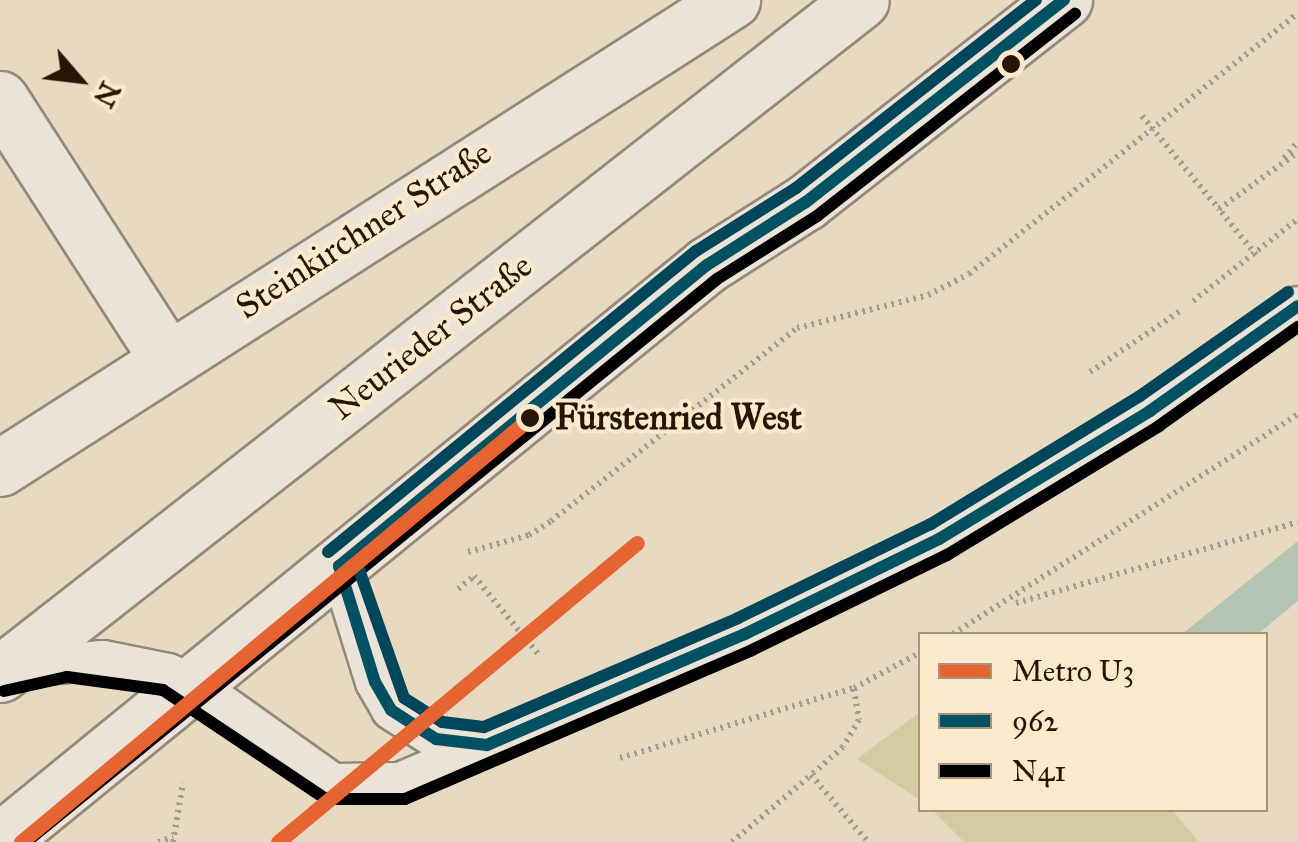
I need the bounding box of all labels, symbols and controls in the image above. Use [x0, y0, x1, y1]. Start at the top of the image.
north arrow [30, 30, 130, 130]
unlabelled marker [1001, 54, 1021, 74]
text: N [86, 76, 128, 113]
street label: Steinkirchner Straße [228, 132, 500, 328]
street label: Neurieder Straße [321, 245, 541, 429]
place label: Fürstenried West [555, 397, 802, 439]
marker: Fürstenried West [514, 402, 546, 434]
legend [918, 632, 1268, 812]
text: Metro U3 [1012, 653, 1134, 689]
text: 962 [1012, 703, 1058, 739]
text: N41 [1012, 753, 1066, 789]

